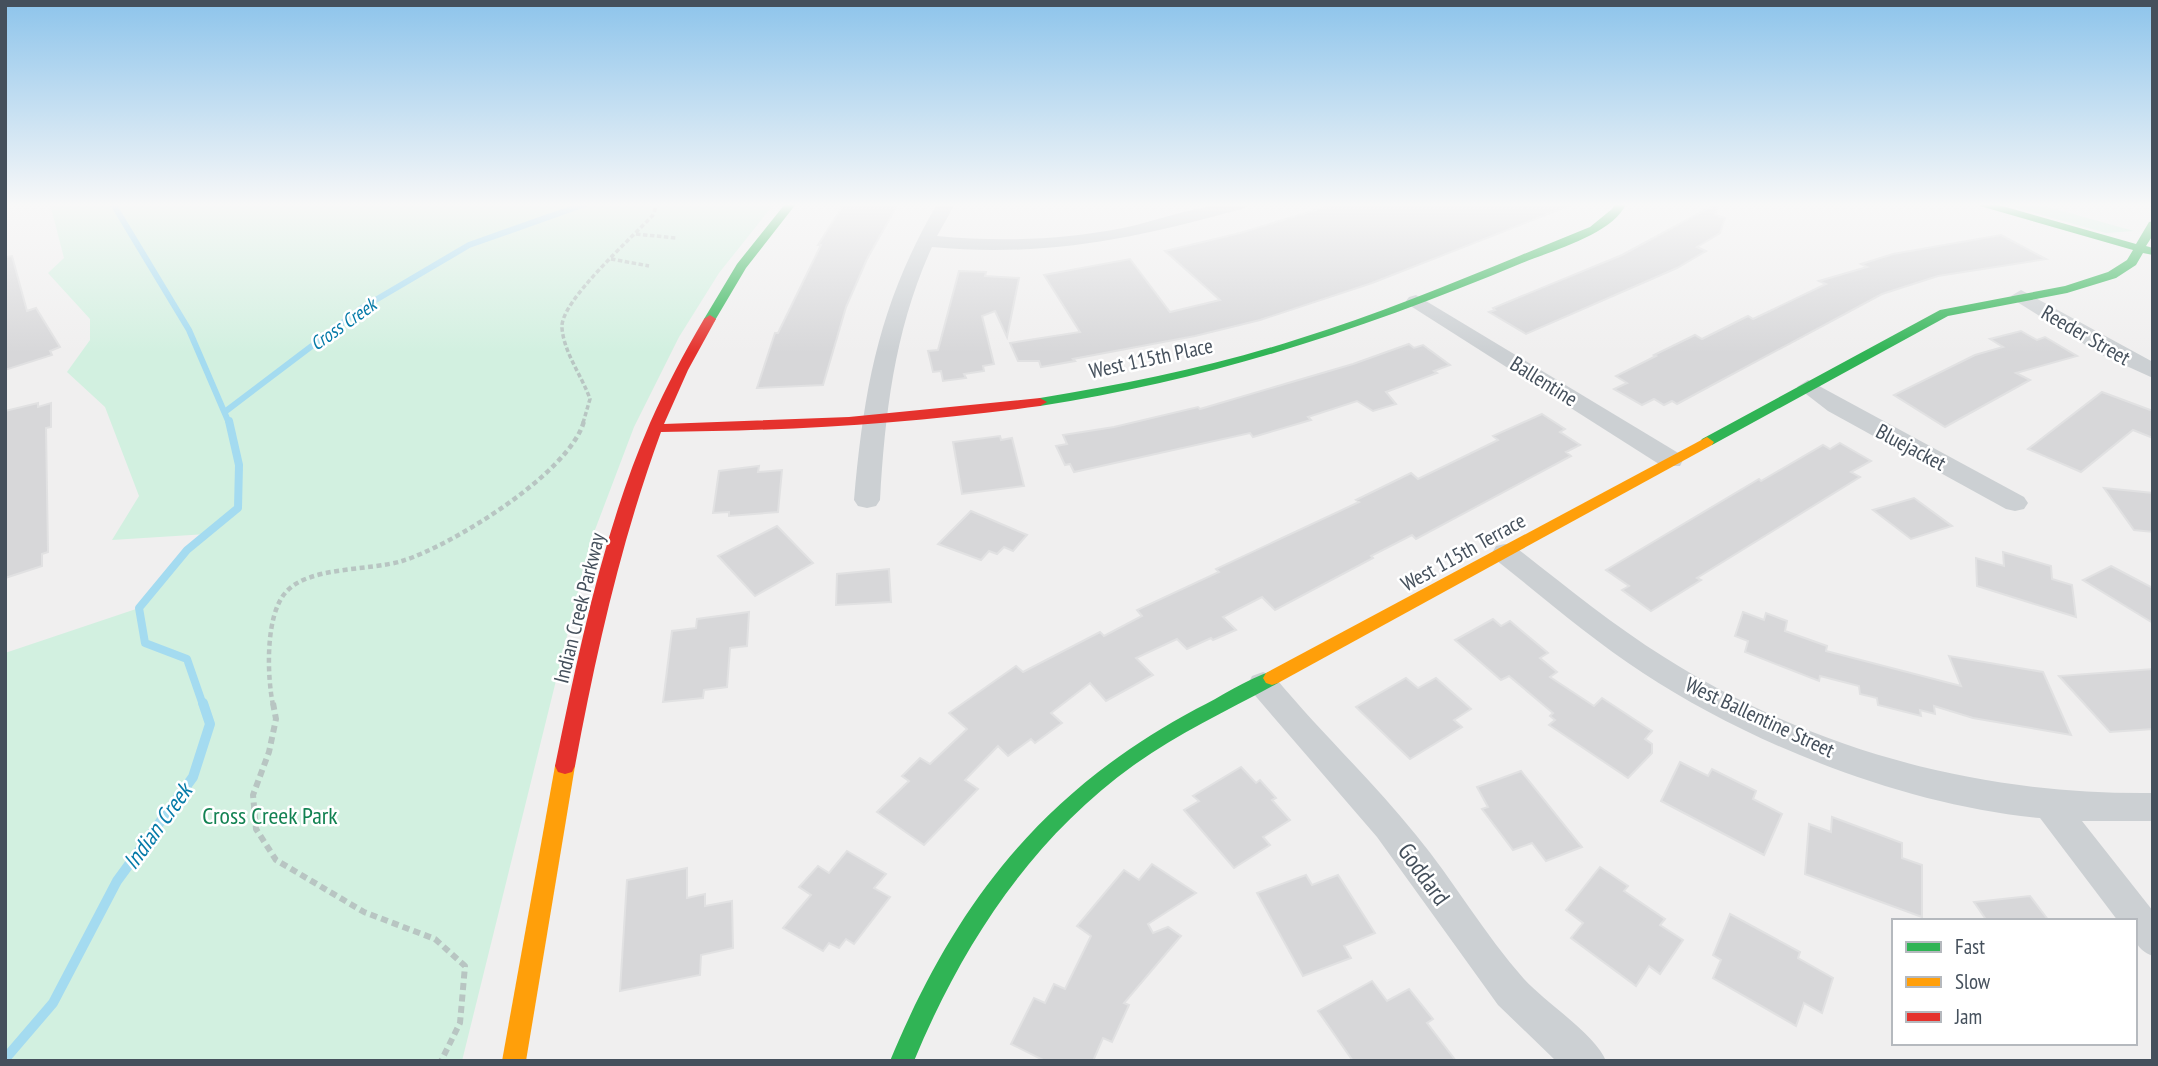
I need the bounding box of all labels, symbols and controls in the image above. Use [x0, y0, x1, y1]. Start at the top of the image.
water label: Cross Creek [305, 291, 383, 355]
street label: Reeder Street [2037, 299, 2135, 371]
street label: West 115th Place [1087, 332, 1215, 384]
street label: Ballentine [1505, 350, 1583, 412]
street label: Bluejacket [1871, 417, 1951, 477]
street label: West 115th Terrace [1396, 507, 1530, 597]
street label: Indian Creek Parkway [547, 530, 611, 686]
street label: West Ballentine Street [1681, 671, 1839, 763]
water label: Indian Creek [116, 775, 200, 875]
park label: Cross Creek Park [202, 800, 338, 831]
street label: Goddard [1391, 837, 1457, 911]
legend [1892, 919, 2137, 1045]
text: Fast [1955, 933, 1985, 960]
text: Slow [1955, 968, 1991, 995]
text: Jam [1954, 1003, 1982, 1030]

